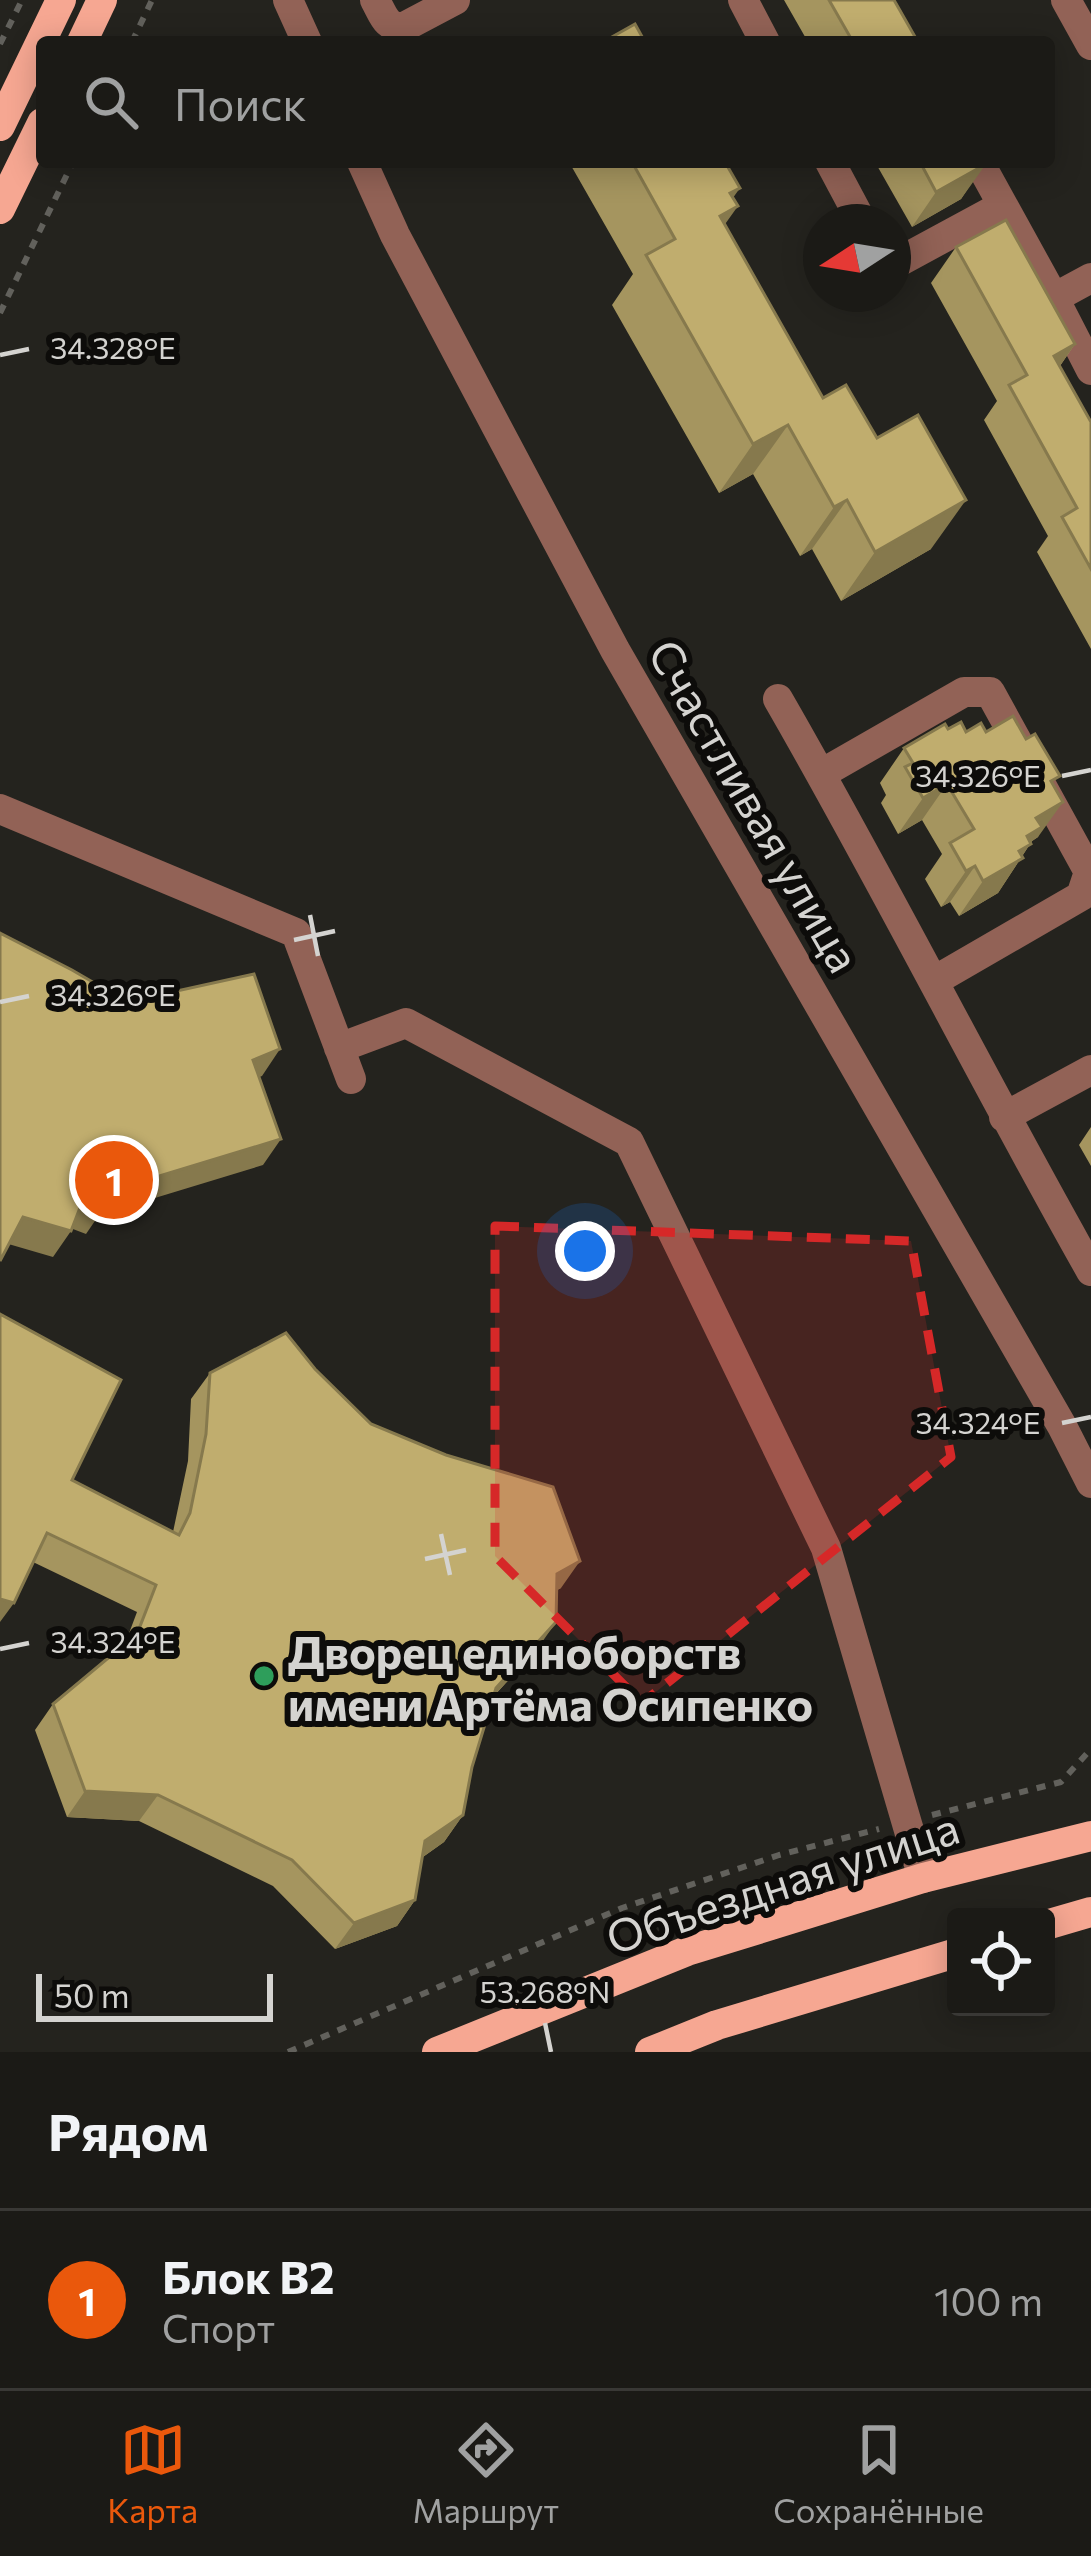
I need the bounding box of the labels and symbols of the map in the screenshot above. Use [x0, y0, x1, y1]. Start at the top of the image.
north arrow [803, 204, 911, 312]
text: 34.328°E [50, 328, 176, 365]
street label: Счастливая улица [638, 629, 874, 981]
text: 34.326°E [915, 756, 1041, 793]
text: 34.326°E [50, 975, 176, 1012]
pin: 1 [75, 1135, 153, 1225]
your location [555, 1221, 615, 1281]
text: 34.324°E [916, 1403, 1041, 1440]
text: 34.324°E [51, 1622, 176, 1659]
place label: Дворец единоборств имени Артёма Осипенко [288, 1623, 813, 1730]
marker: Дворец единоборств имени Артёма Осипенко [251, 1663, 277, 1689]
street label: Объездная улица [599, 1798, 965, 1964]
scale bar [36, 1968, 273, 2021]
text: 53.268°N [480, 1972, 610, 2009]

